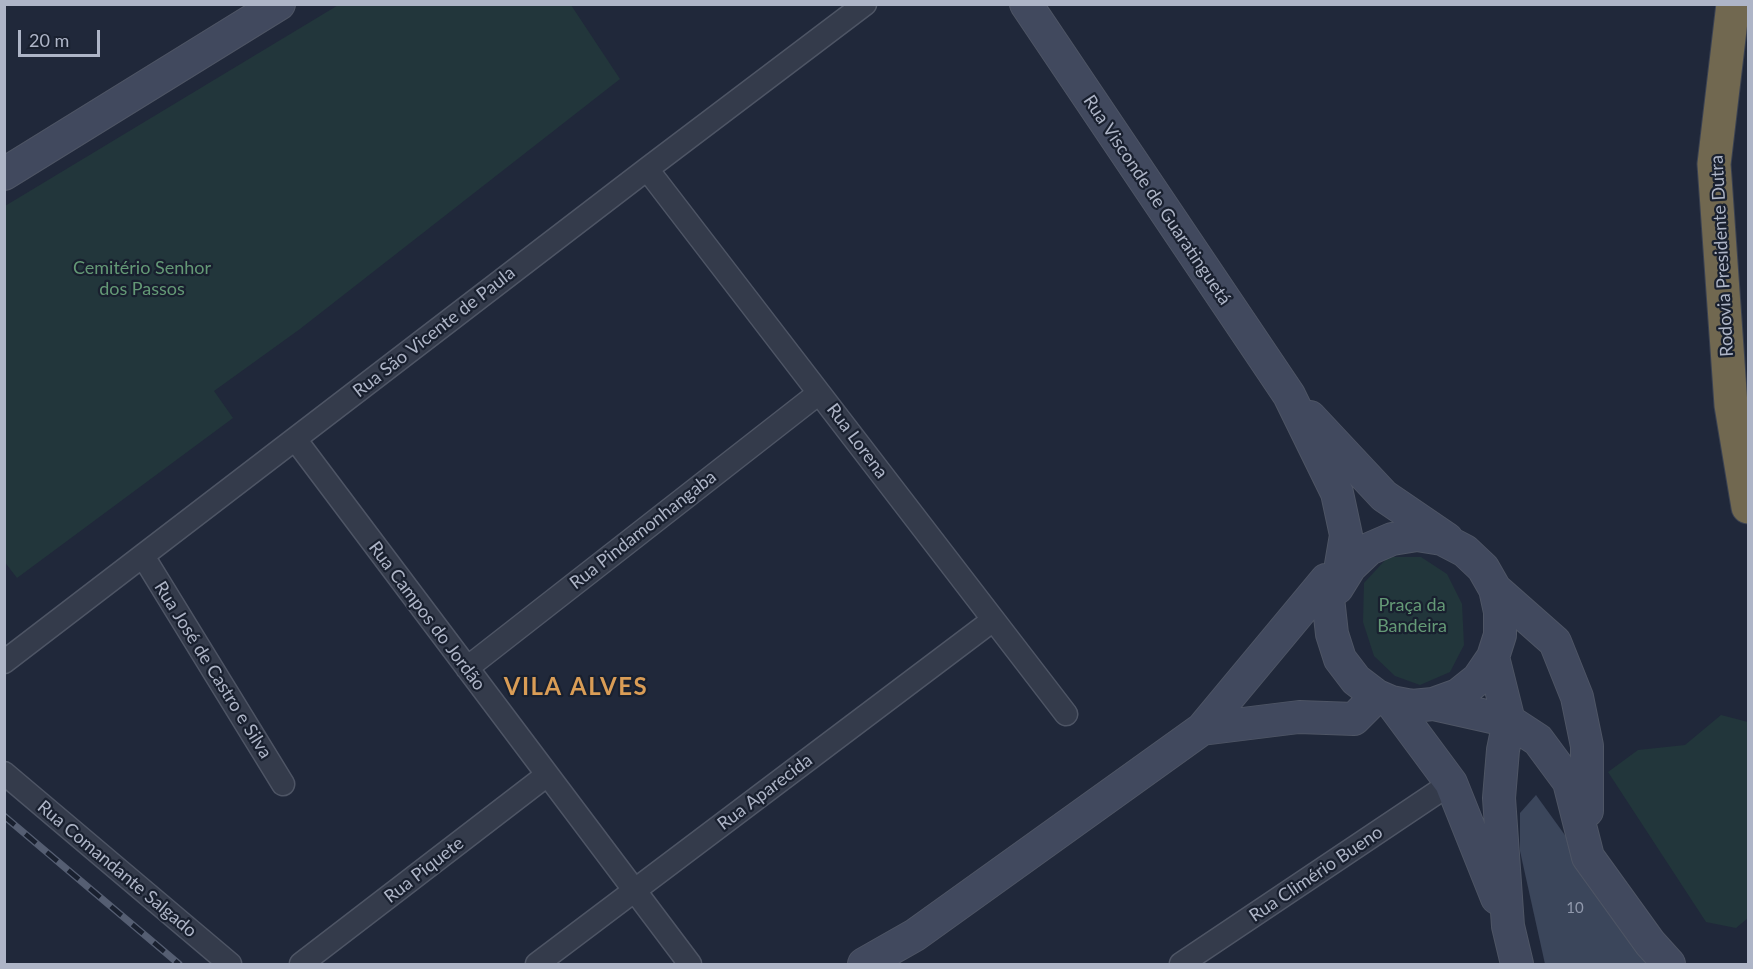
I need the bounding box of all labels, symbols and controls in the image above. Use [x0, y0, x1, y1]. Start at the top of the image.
scale bar [21, 18, 104, 56]
text: 20 m [29, 29, 69, 51]
street label: Rua Visconde de Guaratinguetá [1079, 91, 1235, 309]
street label: Rodovia Presidente Dutra [1706, 155, 1738, 357]
park label: Cemitério Senhor dos Passos [73, 257, 211, 300]
street label: Rua São Vicente de Paula [349, 262, 519, 402]
street label: Rua Lorena [822, 399, 892, 483]
street label: Rua Pindamonhangaba [565, 466, 721, 594]
street label: Rua Campos do Jordão [364, 537, 490, 695]
street label: Rua José de Castro e Silva [150, 577, 276, 763]
park label: Praça da Bandeira [1377, 594, 1447, 636]
district label: VILA ALVES [504, 673, 648, 701]
street label: Rua Aparecida [713, 749, 817, 835]
street label: Rua Comandante Salgado [33, 796, 201, 942]
street label: Rua Climério Bueno [1245, 821, 1387, 927]
street label: Rua Piquete [380, 832, 468, 908]
house number: 10 [1566, 899, 1584, 917]

